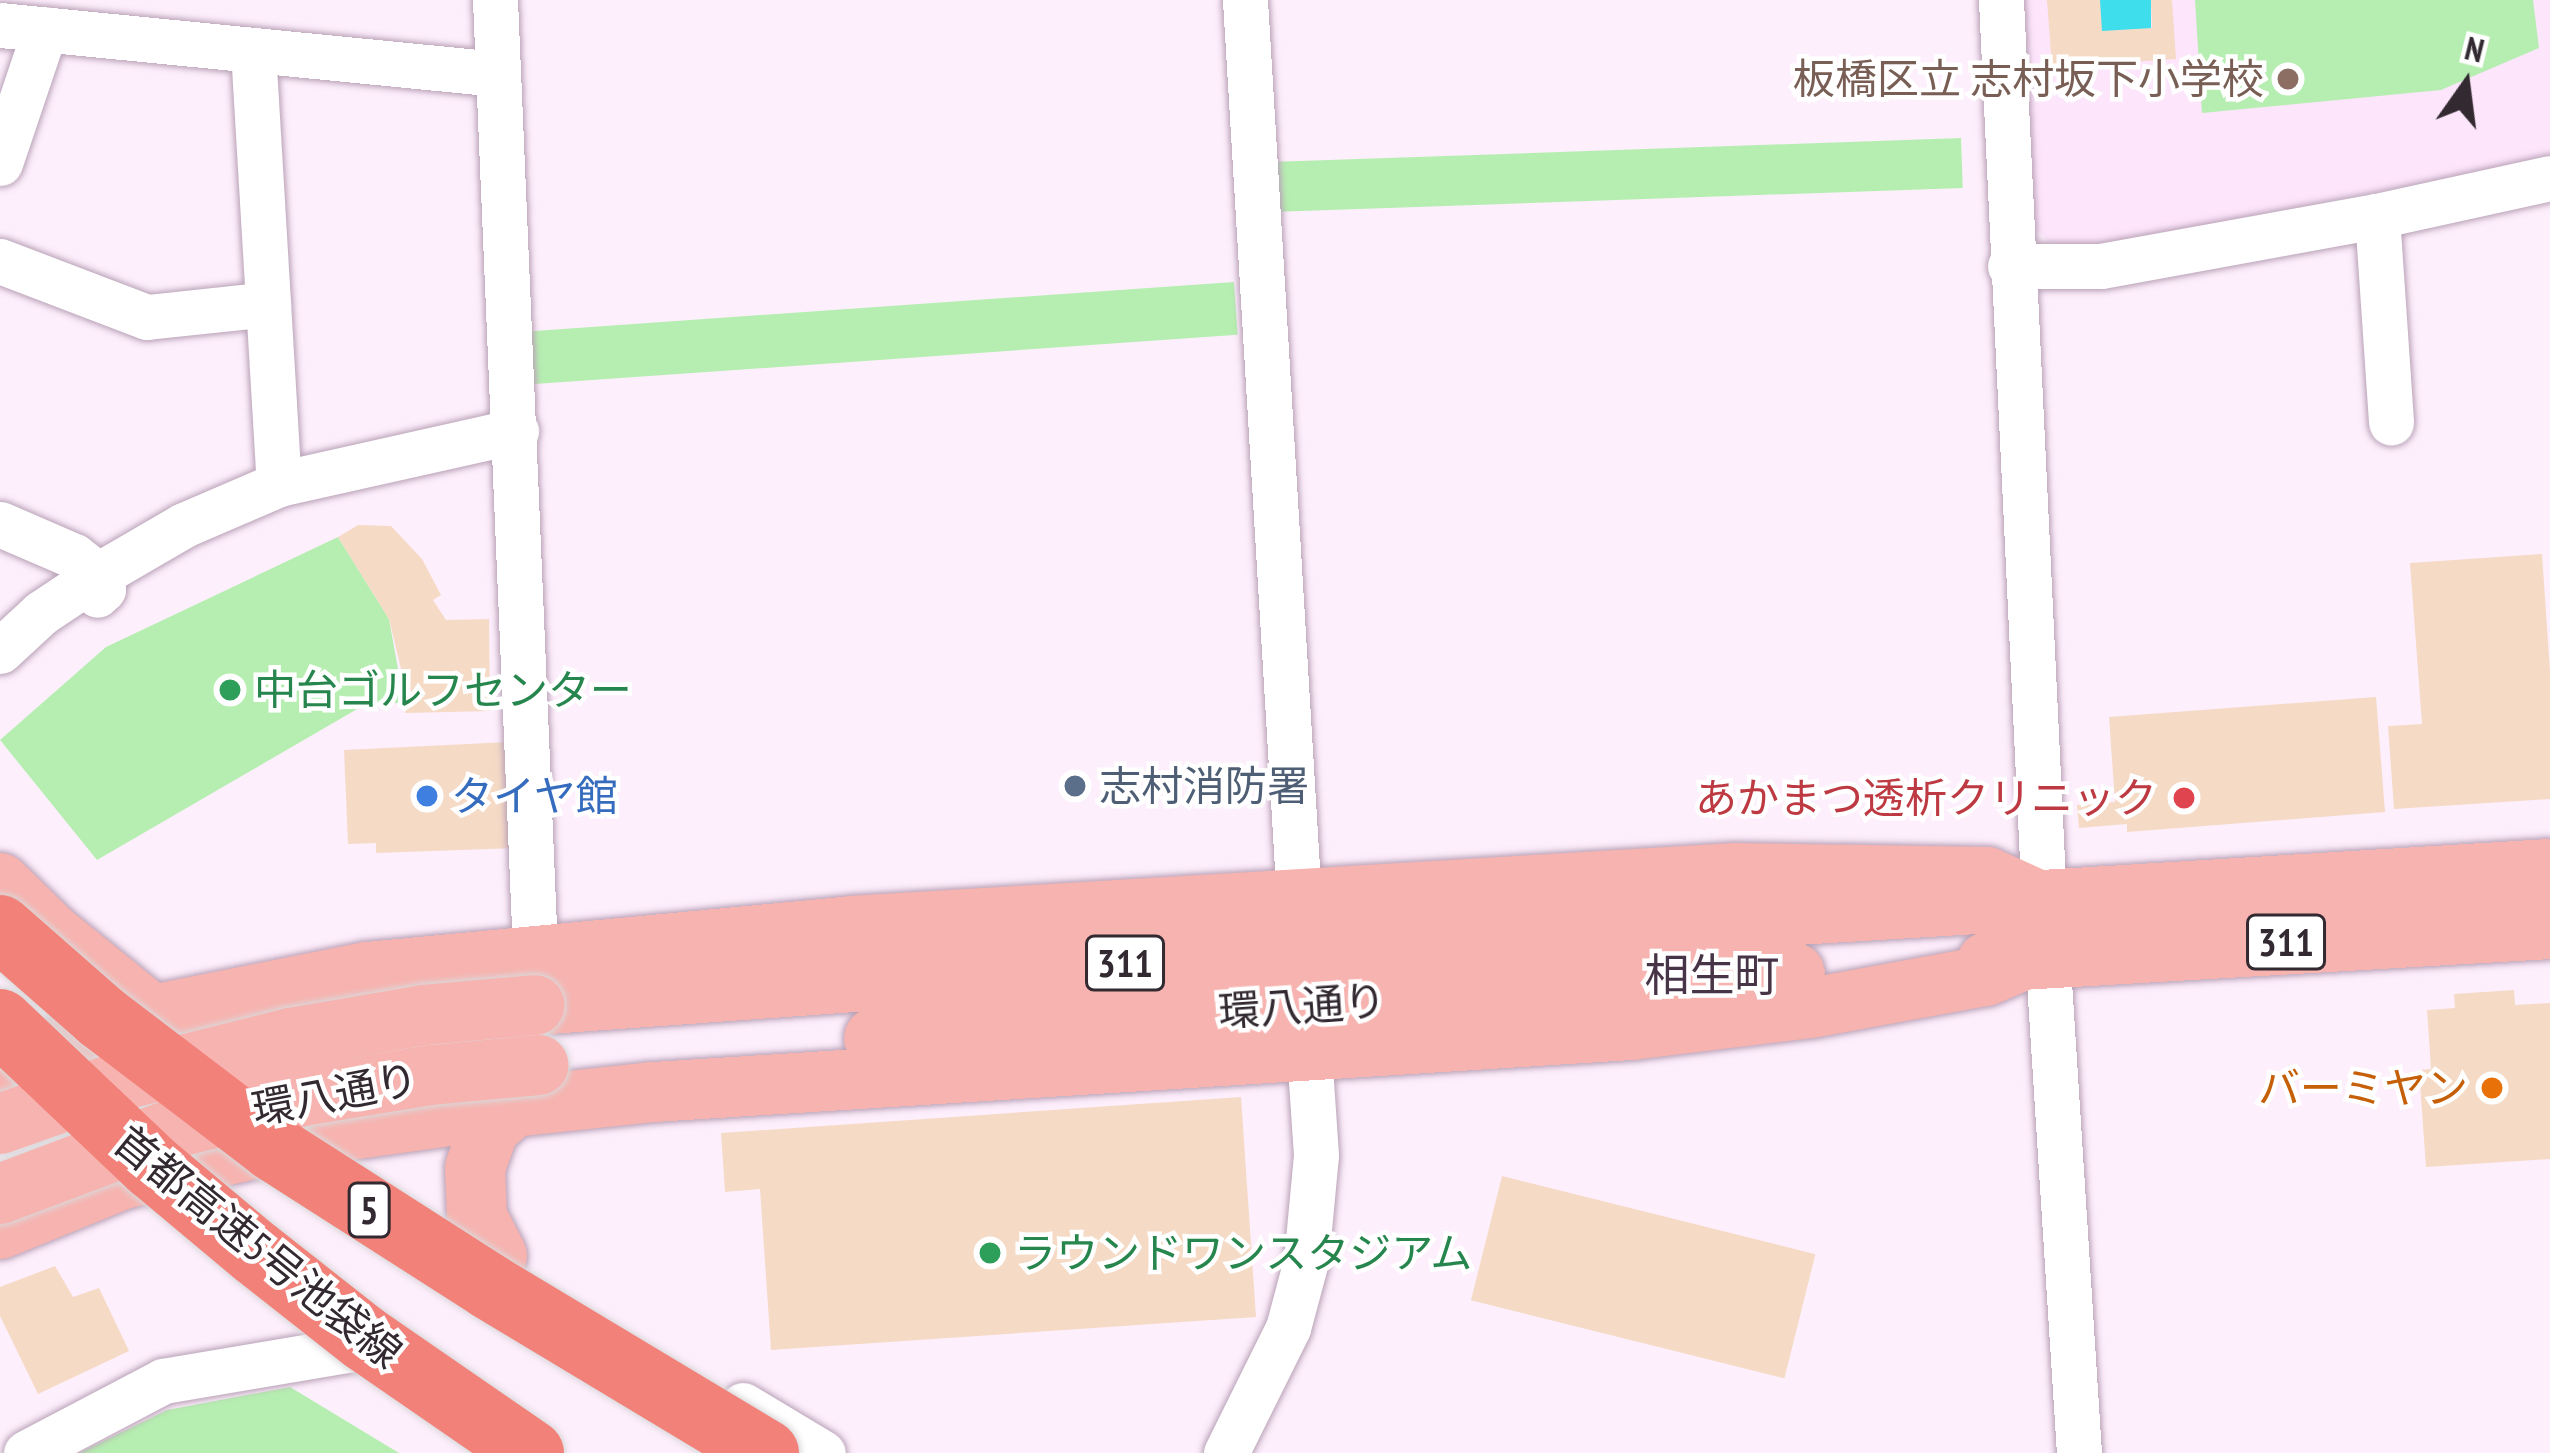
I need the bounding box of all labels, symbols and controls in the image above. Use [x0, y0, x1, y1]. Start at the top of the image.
north arrow [2406, 24, 2526, 144]
text: N [2461, 26, 2489, 72]
place label: 板橋区立 志村坂下小学校 [1793, 54, 2264, 104]
marker: 板橋区立 志村坂下小学校 [2275, 66, 2301, 92]
place label: 中台ゴルフセンター [254, 665, 632, 715]
marker: 中台ゴルフセンター [217, 677, 243, 703]
place label: 志村消防署 [1099, 761, 1309, 811]
place label: タイヤ館 [451, 771, 619, 821]
marker: 志村消防署 [1062, 773, 1088, 799]
place label: あかまつ透析クリニック [1695, 773, 2157, 823]
marker: あかまつ透析クリニック [2168, 782, 2200, 814]
marker: タイヤ館 [414, 783, 440, 809]
road number: 311 [2244, 909, 2328, 975]
road number: 311 [1083, 930, 1167, 996]
district label: 相生町 [1645, 948, 1779, 1002]
street label: 環八通り [1216, 975, 1388, 1037]
street label: 環八通り [248, 1053, 422, 1135]
place label: バーミヤン [2258, 1063, 2468, 1113]
marker: バーミヤン [2479, 1075, 2505, 1101]
street label: 首都高速5号池袋線 [104, 1116, 412, 1378]
road number: 5 [345, 1177, 393, 1243]
place label: ラウンドワンスタジアム [1014, 1228, 1476, 1278]
marker: ラウンドワンスタジアム [977, 1240, 1003, 1266]

